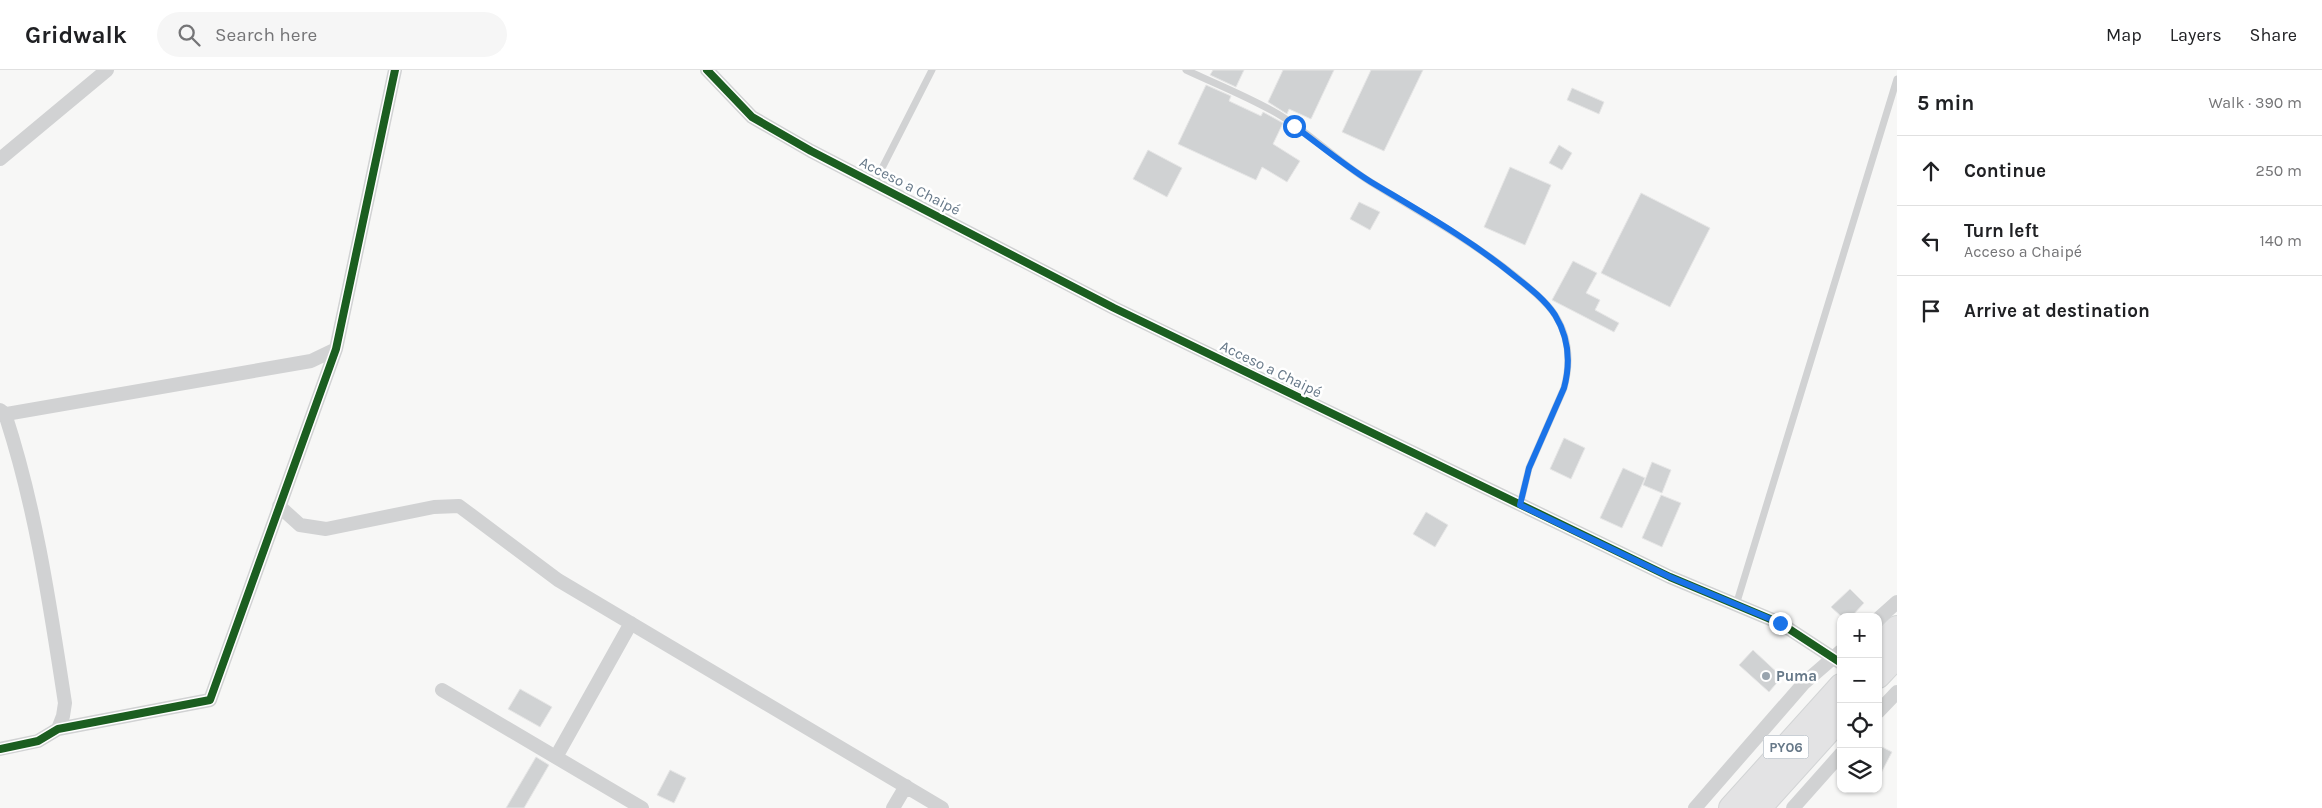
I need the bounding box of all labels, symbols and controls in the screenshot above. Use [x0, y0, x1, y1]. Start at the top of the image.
search box [157, 12, 507, 57]
text: Gridwalk [25, 21, 127, 49]
icon: search [175, 21, 203, 49]
text: Search here [215, 24, 317, 46]
text: Map [2106, 24, 2142, 46]
text: Layers [2170, 24, 2222, 46]
text: Share [2250, 24, 2297, 46]
text: 5 min [1917, 91, 1974, 115]
text: Walk · 390 m [2208, 93, 2302, 112]
route start [1283, 115, 1306, 138]
street label: Acceso a Chaipé [857, 153, 963, 219]
icon: ahead [1917, 157, 1945, 185]
text: Continue [1964, 160, 2046, 182]
text: 250 m [2255, 161, 2302, 180]
text: Turn left [1964, 220, 2039, 242]
icon: left [1917, 227, 1945, 255]
text: 140 m [2260, 231, 2302, 250]
text: Acceso a Chaipé [1964, 242, 2082, 261]
icon: arrive [1917, 297, 1945, 325]
text: Arrive at destination [1964, 300, 2150, 322]
street label: Acceso a Chaipé [1217, 337, 1325, 401]
route end [1769, 612, 1792, 635]
map controls [1837, 613, 1882, 793]
button: + [1837, 613, 1882, 658]
button: − [1837, 658, 1882, 703]
place label: Puma [1776, 667, 1817, 685]
marker: Puma [1760, 670, 1772, 682]
button: locate [1837, 703, 1882, 748]
road number: PY06 [1764, 736, 1808, 759]
button: layers [1837, 748, 1882, 793]

